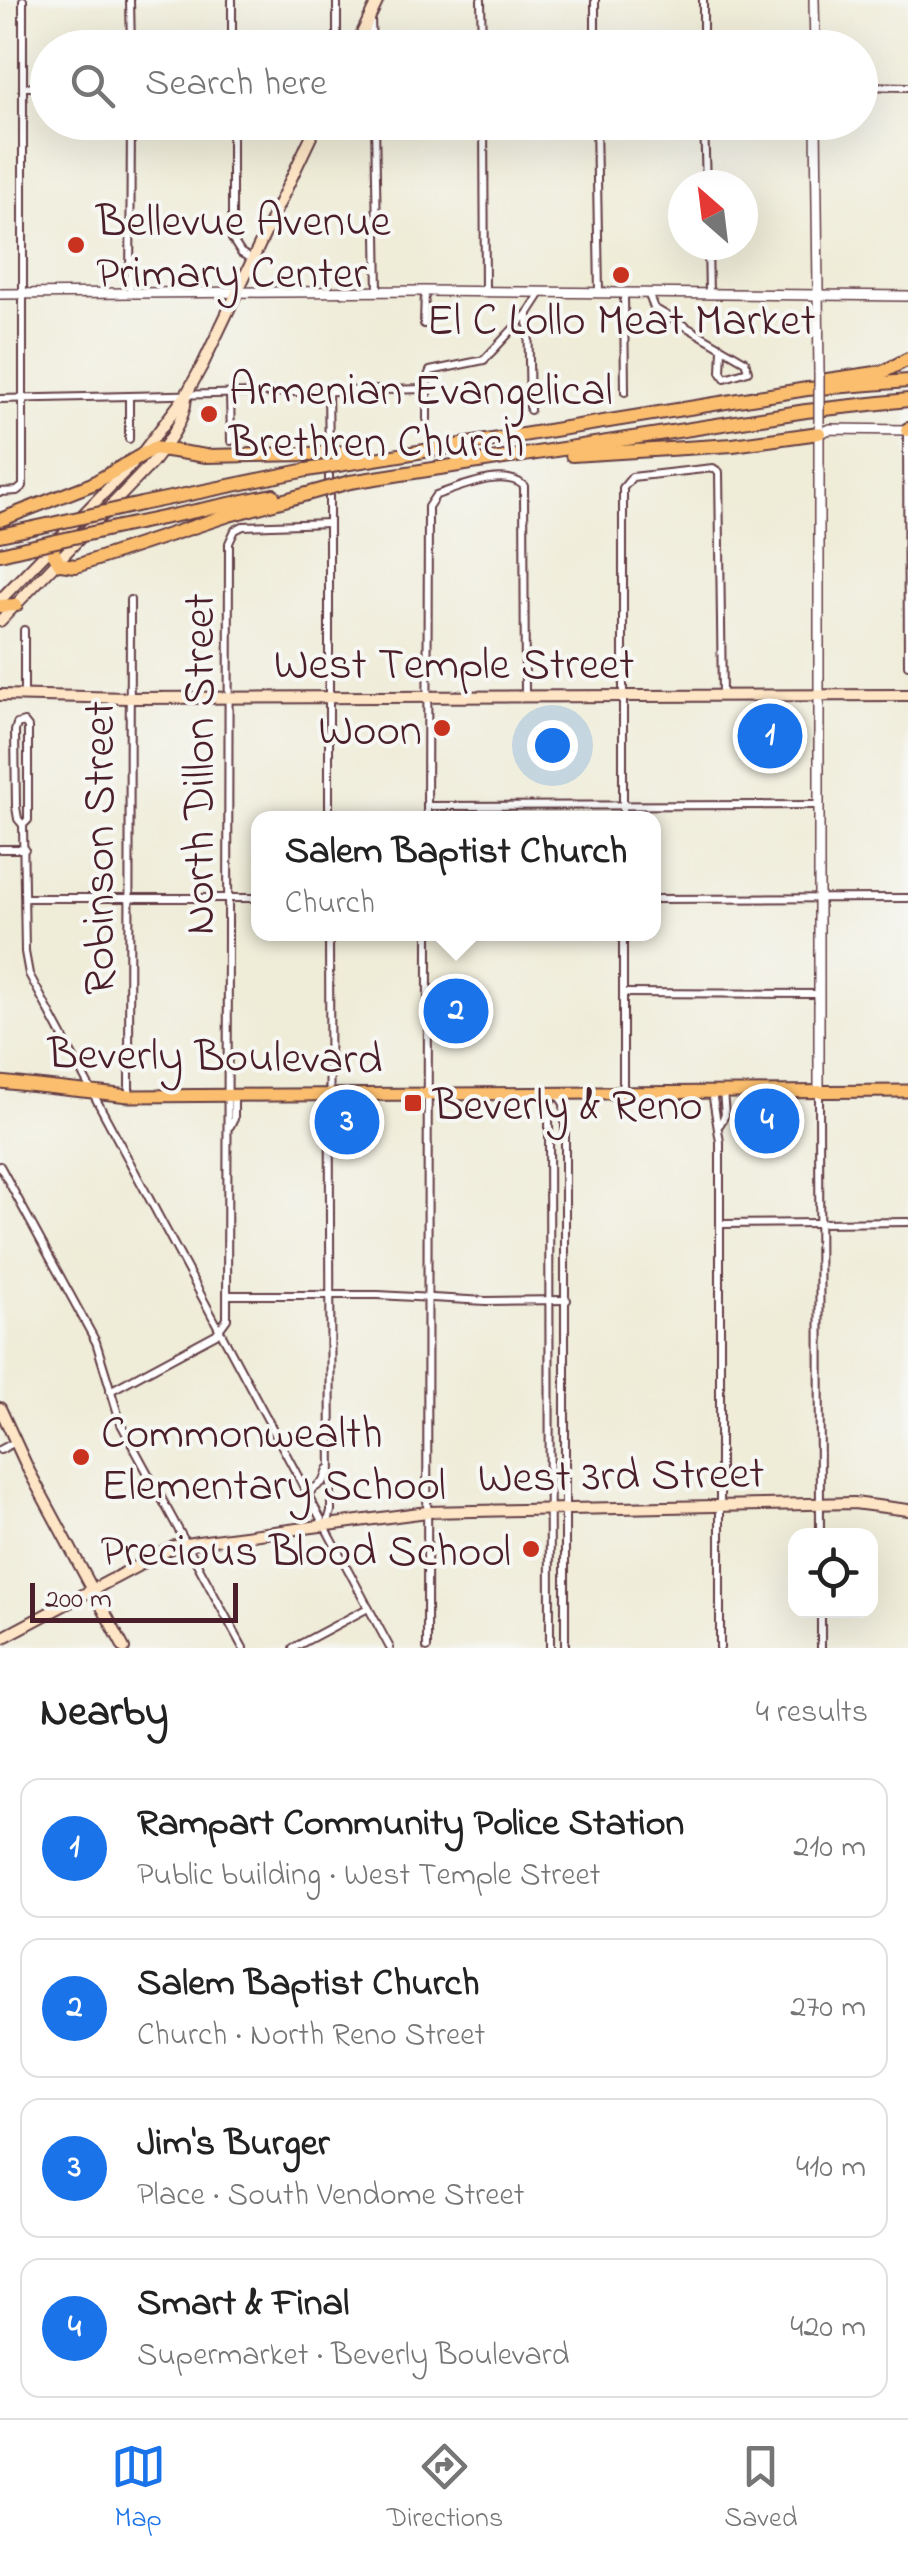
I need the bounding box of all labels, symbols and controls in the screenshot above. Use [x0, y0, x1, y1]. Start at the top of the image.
search box [30, 30, 878, 140]
text: Search here [145, 57, 327, 113]
icon: search [65, 58, 120, 113]
north arrow [668, 170, 758, 260]
place label: Bellevue Avenue Primary Center [95, 191, 392, 309]
marker: Bellevue Avenue Primary Center [65, 234, 87, 256]
marker: El C Lollo Meat Market [610, 264, 632, 286]
place label: El C Lollo Meat Market [426, 290, 816, 356]
place label: Armenian Evangelical Brethren Church [228, 360, 613, 478]
marker: Armenian Evangelical Brethren Church [198, 403, 220, 425]
street label: North Dillon Street [169, 593, 235, 935]
street label: West Temple Street [274, 634, 634, 700]
pin: 1 [738, 698, 802, 774]
place label: Woon [318, 700, 422, 766]
street label: Robinson Street [69, 701, 135, 995]
marker: Woon [431, 717, 453, 739]
your location [527, 720, 578, 771]
popup [251, 811, 661, 941]
text: Salem Baptist Church [285, 825, 627, 881]
text: Church [285, 881, 375, 928]
pin: 2 [424, 974, 488, 1048]
street label: Beverly Boulevard [46, 1023, 383, 1095]
place label: Beverly & Reno [432, 1075, 703, 1141]
pin: 3 [314, 1084, 380, 1160]
pin: 4 [734, 1084, 800, 1158]
marker: Beverly & Reno [402, 1092, 424, 1114]
place label: Commonwealth Elementary School [101, 1403, 446, 1521]
street label: West 3rd Street [477, 1443, 765, 1513]
marker: Commonwealth Elementary School [70, 1446, 92, 1468]
place label: Precious Blood School [101, 1521, 511, 1587]
map controls [788, 1528, 878, 1618]
button: locate [788, 1528, 878, 1618]
marker: Precious Blood School [520, 1538, 542, 1560]
scale bar [30, 1578, 238, 1622]
text: 200 m [45, 1580, 112, 1621]
text: Nearby [40, 1683, 168, 1744]
text: 4 results [756, 1690, 868, 1737]
text: Rampart Community Police Station [137, 1797, 684, 1853]
text: 1 [69, 1825, 80, 1872]
text: 210 m [793, 1825, 866, 1872]
text: Public building · West Temple Street [137, 1853, 601, 1900]
text: Salem Baptist Church [137, 1957, 480, 2013]
text: 2 [67, 1985, 82, 2032]
text: 270 m [790, 1985, 866, 2032]
text: Church · North Reno Street [137, 2013, 485, 2060]
text: Jim's Burger [137, 2117, 330, 2173]
text: 3 [68, 2145, 81, 2192]
text: 410 m [796, 2145, 866, 2192]
text: Place · South Vendome Street [137, 2173, 525, 2220]
text: Smart & Final [137, 2277, 349, 2333]
text: 4 [68, 2305, 81, 2352]
text: 420 m [790, 2305, 866, 2352]
text: Supermarket · Beverly Boulevard [137, 2333, 570, 2380]
tab: Map [111, 2439, 166, 2540]
tab: Directions [387, 2439, 503, 2540]
tab: Saved [724, 2439, 797, 2540]

